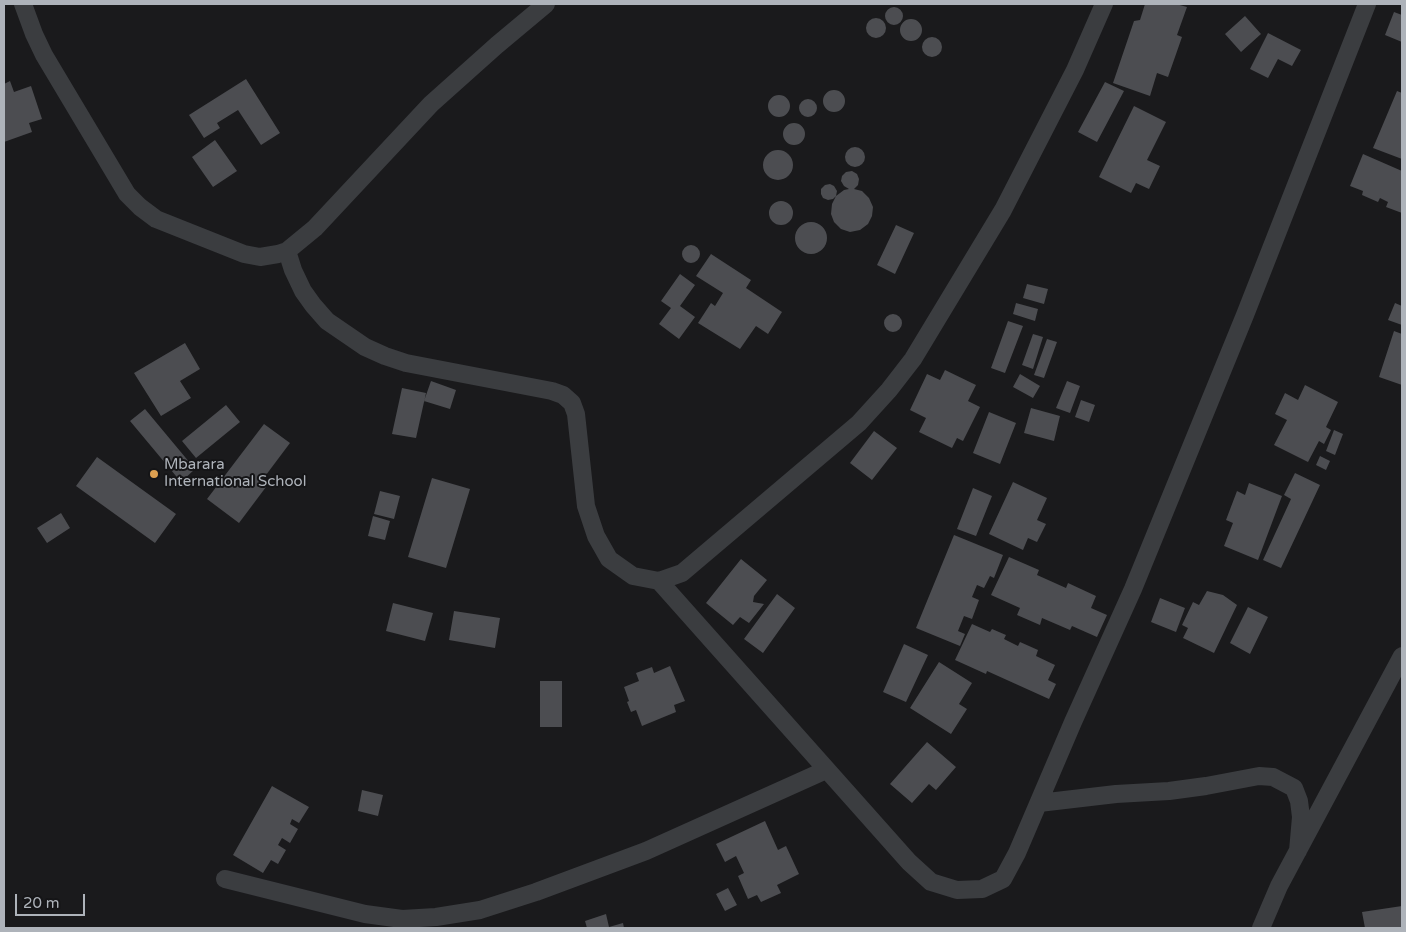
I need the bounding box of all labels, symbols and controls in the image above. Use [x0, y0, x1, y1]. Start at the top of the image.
place label: Mbarara International School [164, 456, 306, 491]
marker: Mbarara International School [148, 468, 160, 480]
scale bar [18, 884, 88, 916]
text: 20 m [23, 894, 60, 912]

